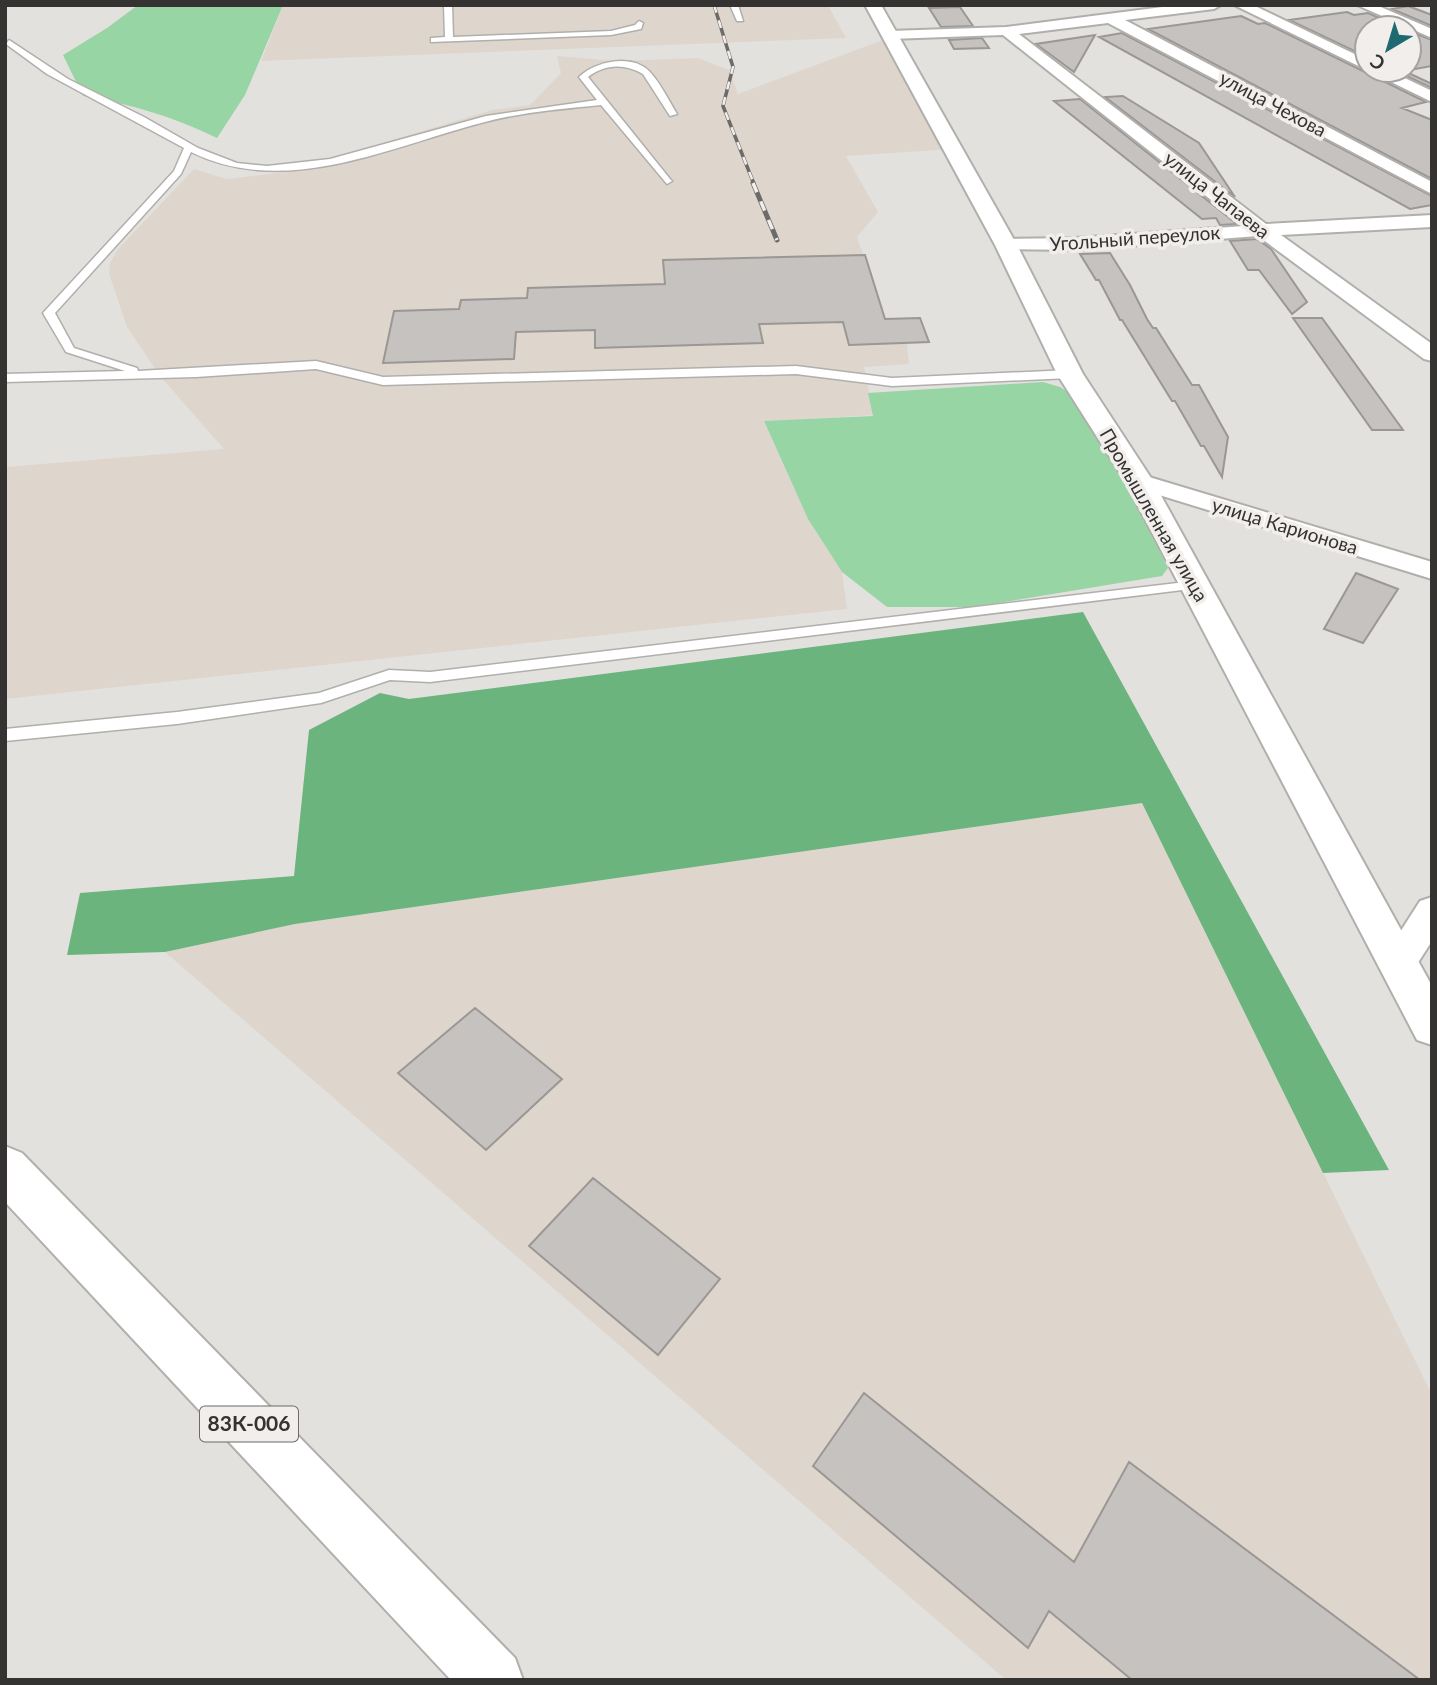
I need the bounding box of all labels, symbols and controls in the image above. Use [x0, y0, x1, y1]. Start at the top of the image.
north arrow [1353, 14, 1423, 84]
text: С [1365, 50, 1389, 76]
street label: улица Чехова [1216, 66, 1331, 141]
street label: улица Чапаева [1160, 146, 1275, 243]
street label: Угольный переулок [1049, 220, 1221, 255]
street label: Промышленная улица [1095, 424, 1213, 605]
street label: улица Карионова [1209, 492, 1361, 559]
road number: 83К-006 [200, 1406, 298, 1442]

